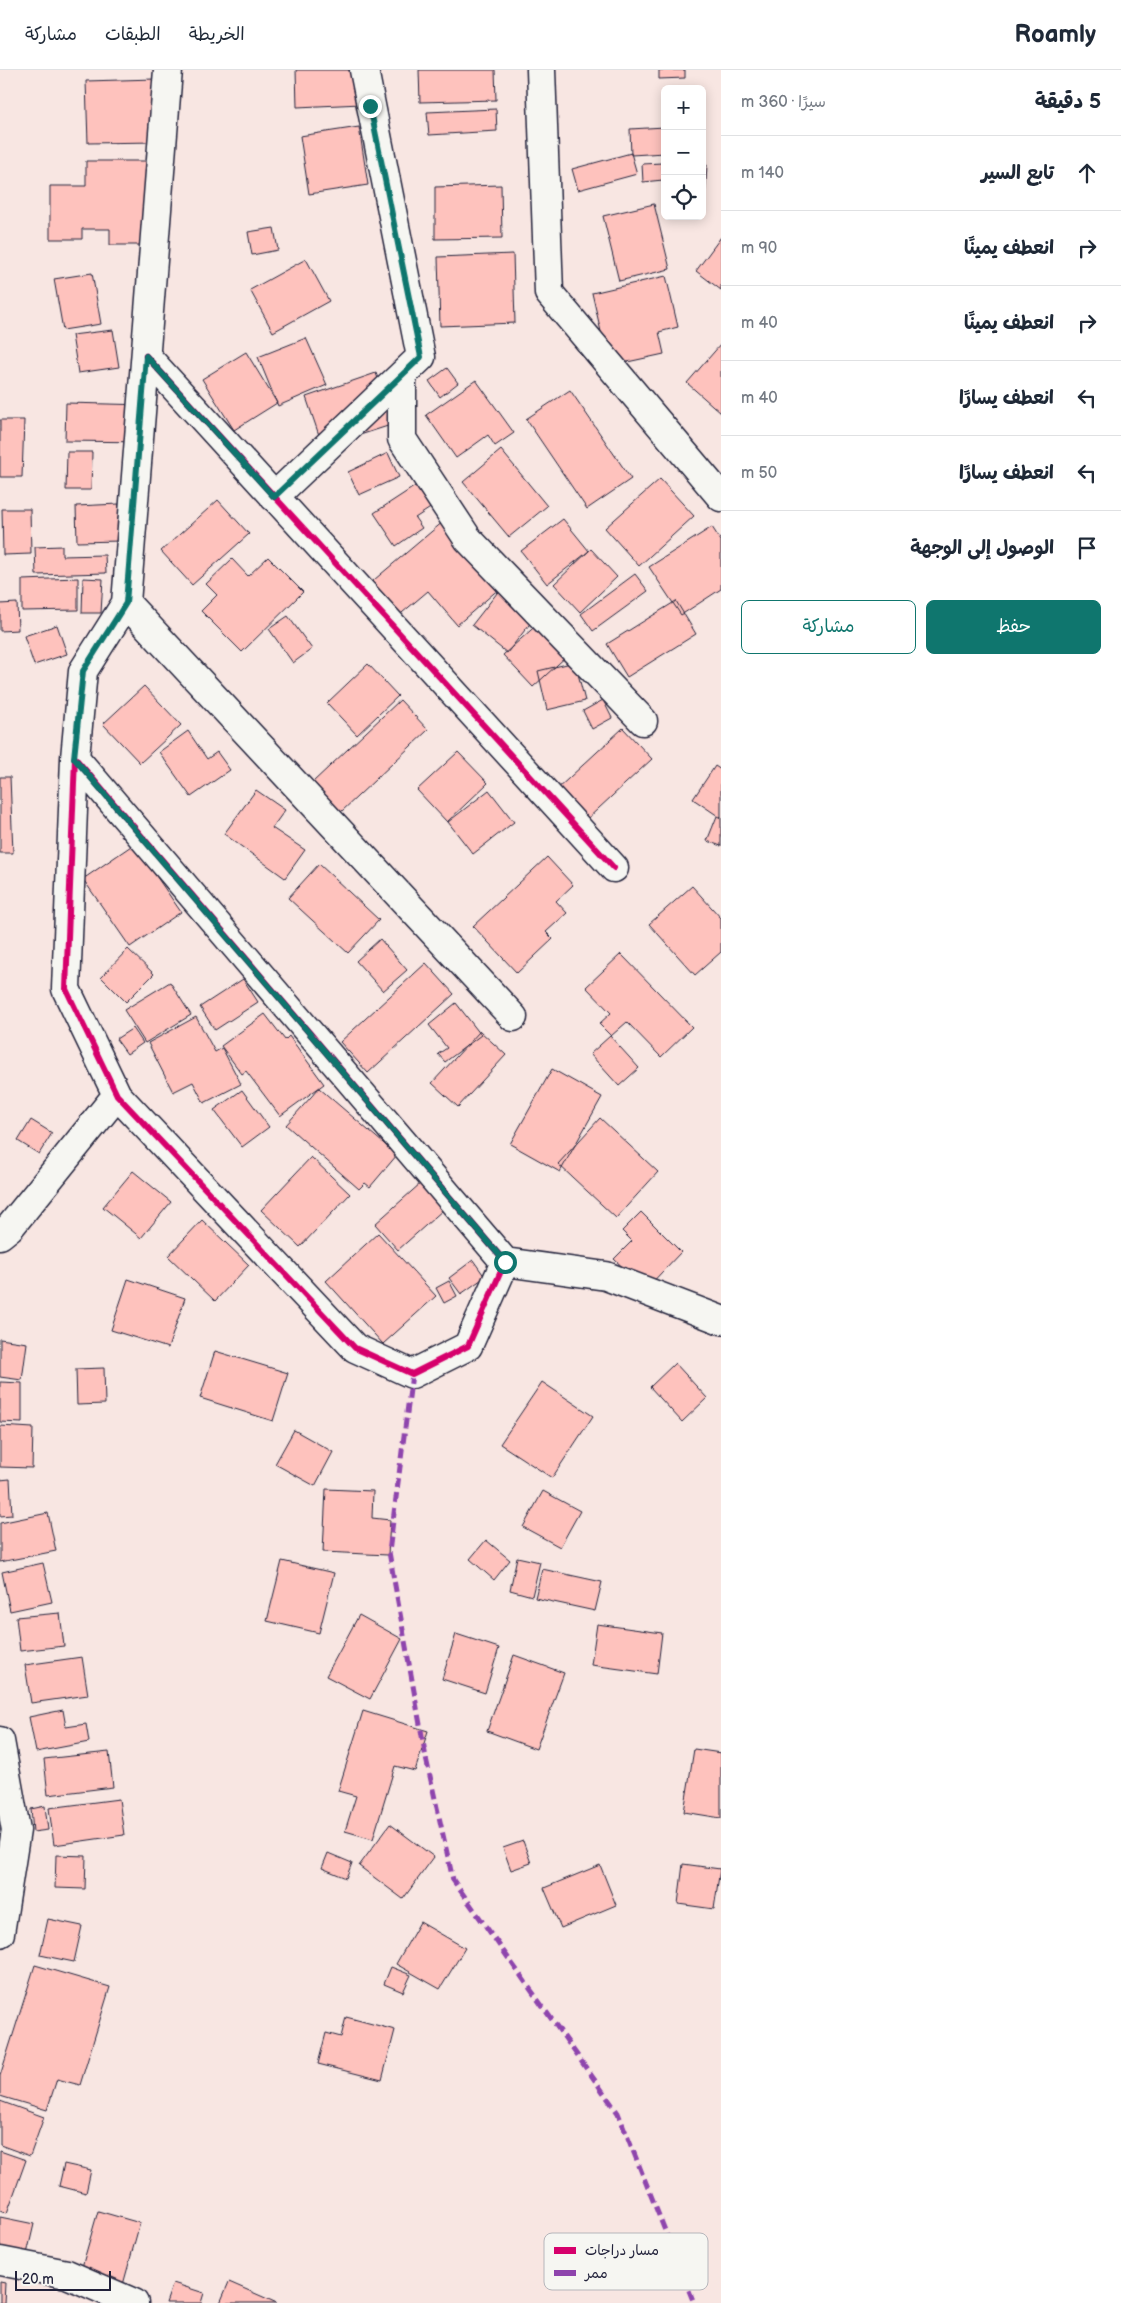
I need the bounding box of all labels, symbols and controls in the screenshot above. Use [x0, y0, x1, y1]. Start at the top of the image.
text: Roamly [1015, 20, 1096, 49]
text: مشاركة [25, 24, 77, 45]
text: الطبقات [105, 24, 161, 45]
text: الخريطة [189, 24, 245, 45]
map controls [661, 85, 706, 220]
button: + [661, 85, 706, 130]
text: 5 دقيقة [1035, 89, 1101, 114]
text: سيرًا · 360 m [741, 93, 826, 112]
route end [359, 95, 382, 118]
button: − [661, 130, 706, 175]
icon: ahead [1073, 159, 1101, 187]
text: تابع السير [981, 162, 1054, 185]
text: 140 m [741, 164, 784, 183]
button: locate [661, 175, 706, 220]
icon: right [1073, 234, 1101, 262]
text: انعطف يمينًا [964, 237, 1054, 260]
text: 90 m [741, 239, 777, 258]
icon: right [1073, 309, 1101, 337]
text: انعطف يمينًا [964, 312, 1054, 335]
text: 40 m [741, 314, 778, 333]
icon: left [1073, 384, 1101, 412]
text: انعطف يسارًا [959, 387, 1054, 410]
text: 40 m [741, 389, 778, 408]
icon: left [1073, 459, 1101, 487]
text: انعطف يسارًا [959, 462, 1054, 485]
text: 50 m [741, 464, 777, 483]
icon: arrive [1073, 534, 1101, 562]
text: الوصول إلى الوجهة [910, 537, 1054, 560]
button: مشاركة [741, 600, 916, 654]
button: حفظ [926, 600, 1101, 654]
route start [494, 1251, 517, 1274]
legend [544, 2233, 708, 2290]
text: مسار دراجات [585, 2242, 659, 2259]
text: ممر [584, 2265, 608, 2282]
scale bar [15, 2268, 111, 2291]
text: 20 m [22, 2271, 54, 2288]

